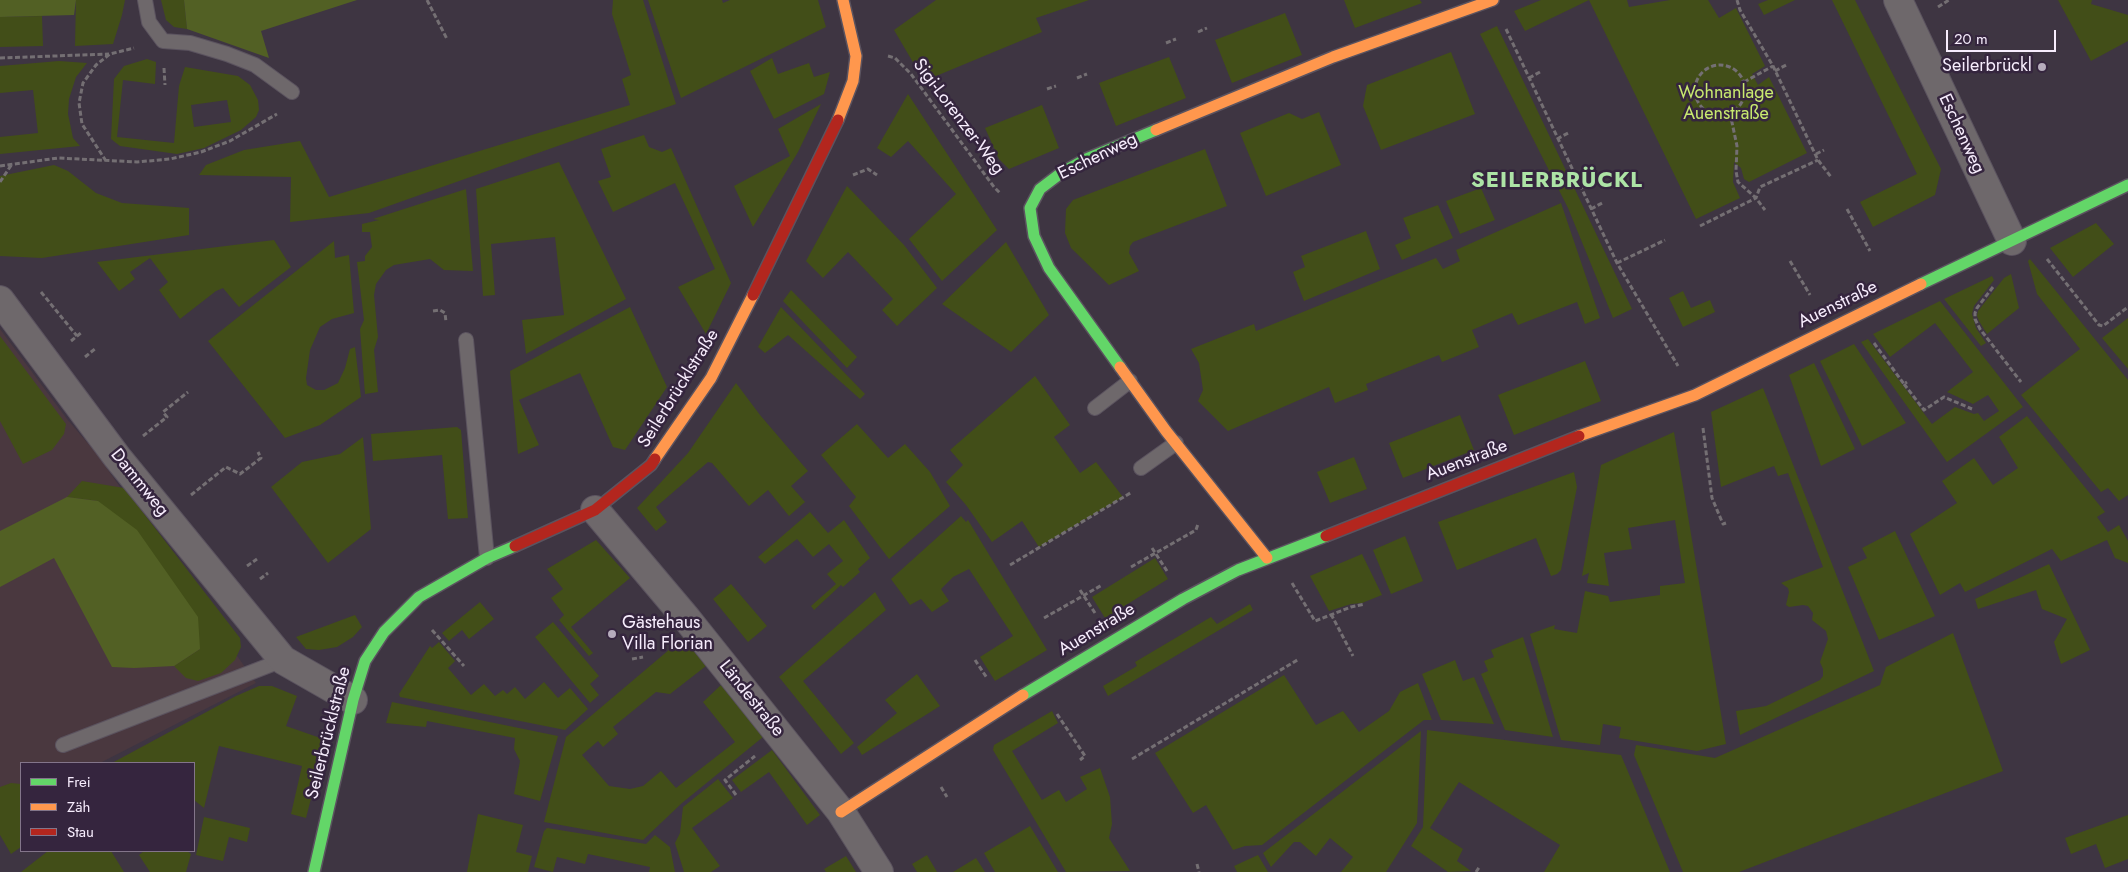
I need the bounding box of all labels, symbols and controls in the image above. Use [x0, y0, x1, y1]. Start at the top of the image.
scale bar [1948, 20, 2058, 52]
text: 20 m [1954, 28, 1988, 50]
street label: Sigi-Lorenzer-Weg [908, 55, 1008, 179]
place label: Seilerbrückl [1942, 56, 2032, 78]
marker: Seilerbrückl [2036, 61, 2048, 73]
park label: Wohnanlage Auenstraße [1678, 83, 1774, 126]
street label: Eschenweg [1933, 91, 1989, 177]
street label: Eschenweg [1055, 129, 1141, 185]
district label: SEILERBRÜCKL [1470, 169, 1644, 195]
street label: Auenstraße [1795, 277, 1881, 333]
street label: Seilerbrücklstraße [634, 326, 724, 452]
street label: Auenstraße [1423, 436, 1511, 486]
street label: Dammweg [105, 445, 173, 521]
street label: Auenstraße [1055, 599, 1139, 661]
place label: Gästehaus Villa Florian [622, 613, 713, 656]
marker: Gästehaus Villa Florian [606, 628, 618, 640]
street label: Ländestraße [714, 657, 788, 741]
street label: Seilerbrücklstraße [302, 665, 356, 801]
legend [20, 762, 195, 852]
text: Frei [67, 771, 91, 793]
text: Zäh [67, 796, 90, 818]
text: Stau [67, 821, 94, 843]

